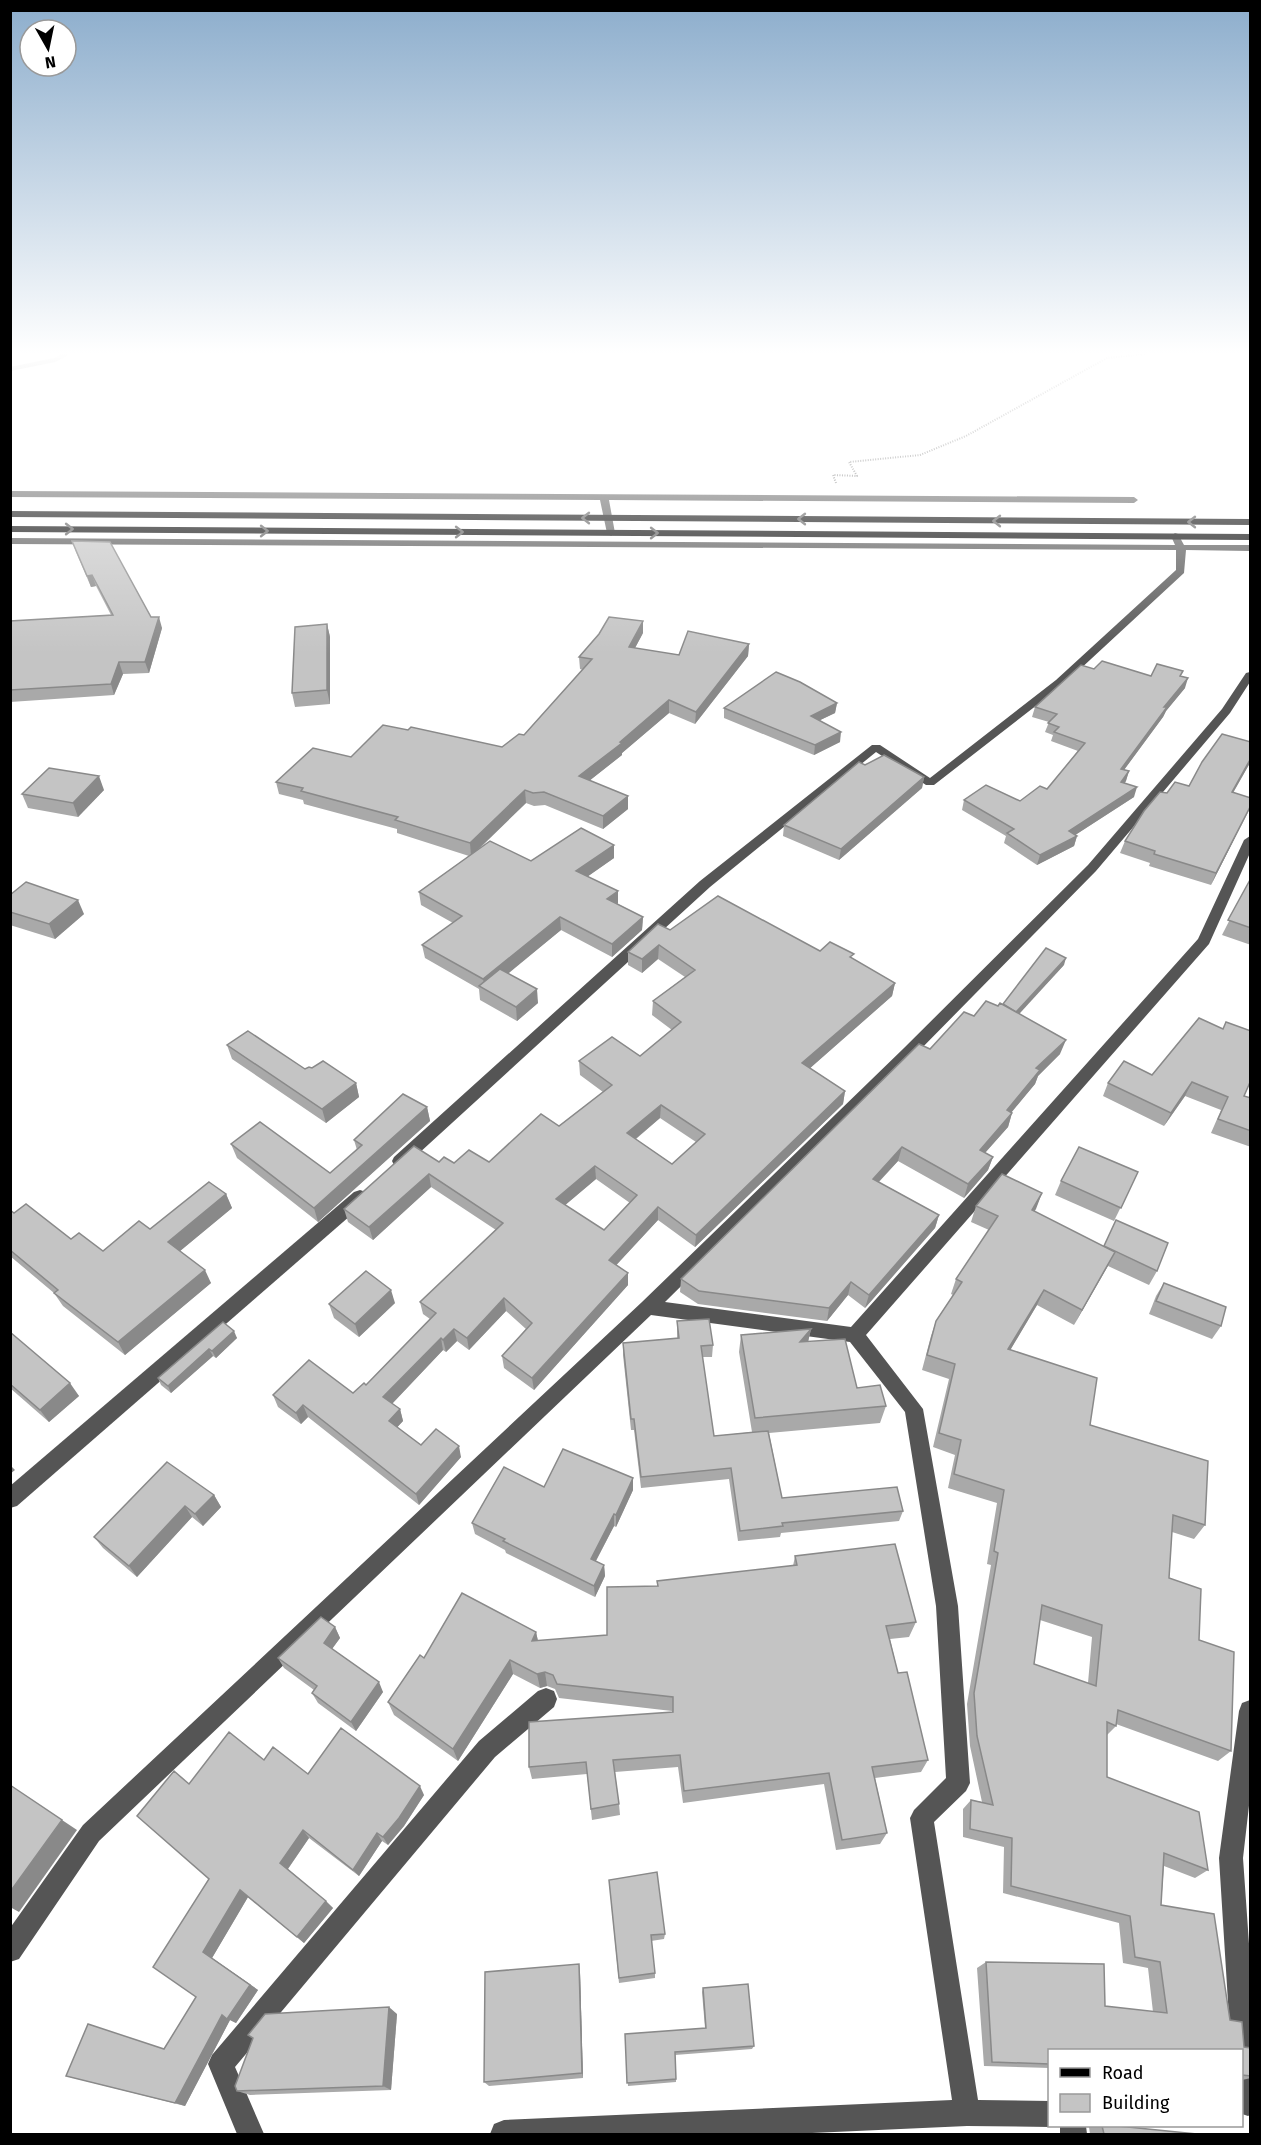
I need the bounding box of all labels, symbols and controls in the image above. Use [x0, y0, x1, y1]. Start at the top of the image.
north arrow [18, 18, 78, 78]
text: N [44, 52, 57, 73]
one-way arrow [582, 512, 591, 524]
one-way arrow [798, 513, 807, 525]
one-way arrow [993, 515, 1002, 527]
one-way arrow [1188, 516, 1197, 528]
one-way arrow [64, 523, 73, 535]
one-way arrow [259, 524, 268, 537]
one-way arrow [454, 526, 463, 538]
one-way arrow [649, 527, 658, 539]
legend [1048, 2049, 1243, 2127]
text: Road [1102, 2062, 1144, 2084]
text: Building [1102, 2092, 1170, 2114]

